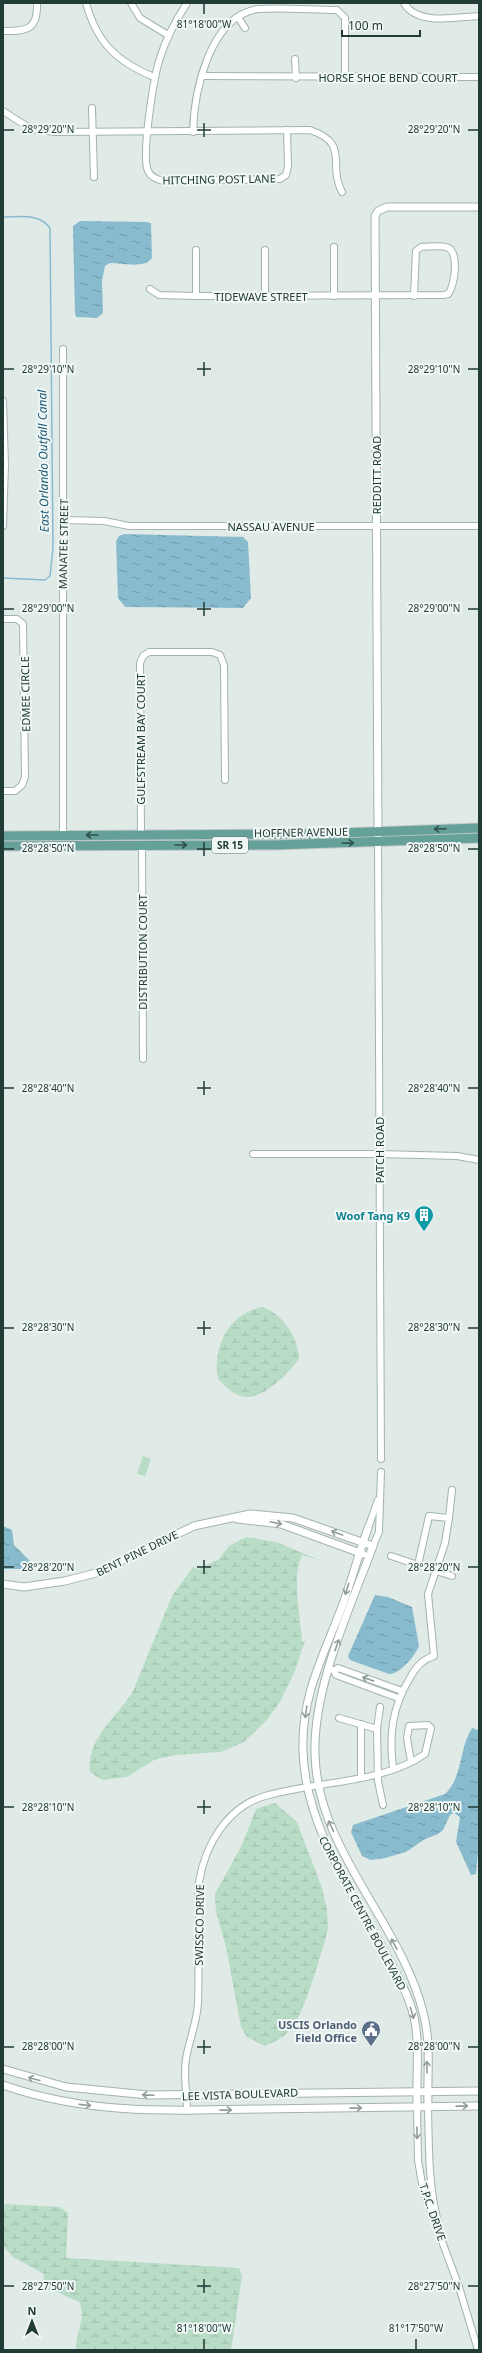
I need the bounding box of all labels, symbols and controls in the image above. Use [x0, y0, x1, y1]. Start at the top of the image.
scale bar [342, 12, 420, 38]
text: 81°18'00"W [177, 17, 232, 31]
text: 100 m [348, 17, 383, 34]
street label: HORSE SHOE BEND COURT [318, 70, 458, 85]
text: 28°29'20"N [22, 122, 74, 136]
text: 28°29'20"N [408, 122, 460, 136]
street label: HITCHING POST LANE [162, 171, 276, 187]
street label: TIDEWAVE STREET [214, 289, 308, 304]
text: 28°29'10"N [22, 362, 74, 376]
text: 28°29'10"N [408, 362, 460, 376]
water label: East Orlando Outfall Canal [33, 389, 53, 532]
street label: REDDITT ROAD [369, 436, 384, 514]
street label: MANATEE STREET [55, 499, 71, 589]
street label: NASSAU AVENUE [227, 519, 315, 534]
text: 28°29'00"N [22, 601, 74, 615]
text: 28°29'00"N [408, 601, 460, 615]
street label: EDMEE CIRCLE [17, 656, 33, 732]
street label: GULFSTREAM BAY COURT [133, 673, 148, 805]
street label: HOFFNER AVENUE [254, 824, 348, 840]
one-way arrow [434, 825, 447, 833]
one-way arrow [86, 831, 99, 839]
road number: SR 15 [212, 837, 248, 853]
one-way arrow [341, 839, 354, 847]
text: 28°28'50"N [22, 841, 74, 855]
one-way arrow [174, 841, 187, 849]
text: 28°28'50"N [408, 841, 460, 855]
street label: DISTRIBUTION COURT [135, 894, 150, 1010]
text: 28°28'40"N [22, 1081, 74, 1095]
text: 28°28'40"N [408, 1081, 460, 1095]
street label: PATCH ROAD [372, 1117, 387, 1183]
building icon: Woof Tang K9 [413, 1204, 435, 1232]
place label: Woof Tang K9 [336, 1208, 410, 1223]
text: 28°28'30"N [22, 1320, 74, 1334]
text: 28°28'30"N [408, 1320, 460, 1334]
one-way arrow [269, 1520, 282, 1528]
street label: BENT PINE DRIVE [93, 1527, 181, 1579]
one-way arrow [331, 1528, 343, 1536]
text: 28°28'20"N [22, 1560, 74, 1574]
text: 28°28'20"N [408, 1560, 460, 1574]
one-way arrow [343, 1583, 350, 1596]
one-way arrow [334, 1640, 342, 1652]
one-way arrow [362, 1674, 374, 1682]
one-way arrow [302, 1705, 309, 1718]
text: 28°28'10"N [22, 1800, 74, 1814]
text: 28°28'10"N [408, 1800, 460, 1814]
one-way arrow [327, 1820, 334, 1832]
street label: CORPORATE CENTRE BOULEVARD [316, 1833, 410, 1993]
street label: SWISSCO DRIVE [191, 1884, 207, 1966]
one-way arrow [389, 1938, 397, 1950]
one-way arrow [409, 2007, 416, 2020]
place label: USCIS Orlando Field Office [278, 2017, 357, 2045]
public building icon: USCIS Orlando Field Office [360, 2019, 382, 2047]
text: 28°28'00"N [22, 2039, 74, 2053]
text: 28°28'00"N [408, 2039, 460, 2053]
one-way arrow [423, 2061, 431, 2074]
one-way arrow [28, 2075, 41, 2082]
street label: LEE VISTA BOULEVARD [182, 2084, 298, 2104]
one-way arrow [142, 2091, 155, 2099]
one-way arrow [78, 2101, 91, 2109]
one-way arrow [455, 2102, 468, 2110]
one-way arrow [349, 2104, 362, 2111]
one-way arrow [219, 2106, 232, 2114]
one-way arrow [413, 2126, 421, 2139]
street label: T.P.C. DRIVE [416, 2181, 450, 2243]
text: 28°27'50"N [22, 2279, 74, 2293]
text: 28°27'50"N [408, 2279, 460, 2293]
north arrow [12, 2301, 52, 2341]
text: N [28, 2303, 36, 2318]
text: 81°18'00"W [177, 2321, 232, 2335]
text: 81°17'50"W [389, 2321, 444, 2335]

